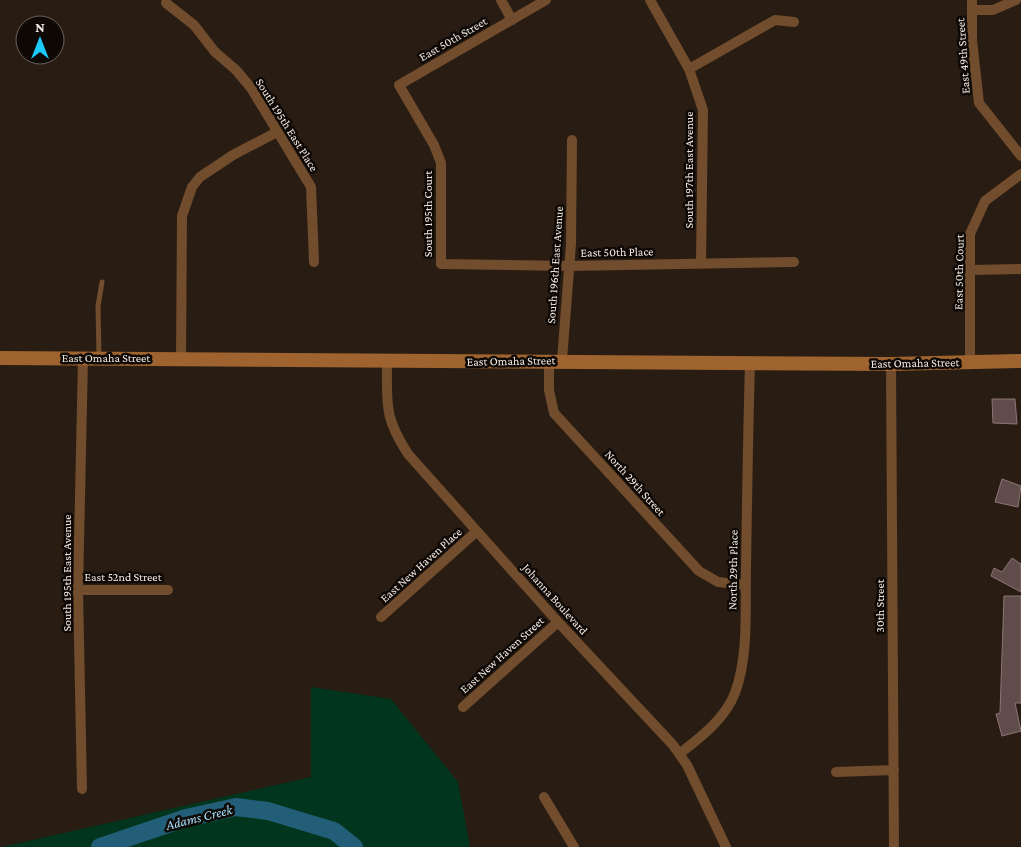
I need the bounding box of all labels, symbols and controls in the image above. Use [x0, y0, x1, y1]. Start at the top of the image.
street label: East 50th Street [416, 13, 490, 64]
north arrow [15, 15, 65, 65]
street label: East 49th Street [953, 17, 973, 94]
text: N [35, 19, 45, 35]
street label: South 195th East Place [253, 76, 321, 174]
street label: South 197th East Avenue [682, 112, 696, 228]
street label: South 195th Court [421, 170, 435, 257]
street label: South 196th East Avenue [544, 206, 566, 324]
street label: East 50th Court [951, 233, 967, 310]
street label: East 50th Place [580, 244, 654, 260]
street label: East Omaha Street [62, 351, 151, 365]
street label: East Omaha Street [467, 353, 556, 369]
street label: East Omaha Street [871, 355, 960, 371]
street label: North 29th Street [602, 447, 669, 519]
street label: South 195th East Avenue [60, 514, 74, 632]
street label: East New Haven Place [377, 525, 465, 605]
street label: North 29th Place [725, 530, 741, 610]
street label: Johanna Boulevard [519, 560, 591, 638]
street label: East 52nd Street [84, 570, 163, 584]
street label: 30th Street [873, 578, 887, 633]
street label: East New Haven Street [457, 613, 548, 696]
water label: Adams Creek [163, 801, 235, 833]

